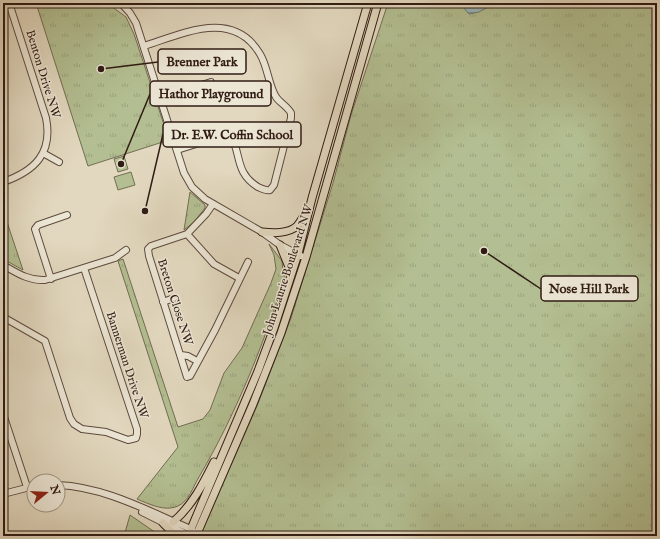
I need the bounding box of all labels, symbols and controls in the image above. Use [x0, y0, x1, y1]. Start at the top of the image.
street label: Benton Drive NW [22, 28, 64, 121]
callout: Brenner Park [158, 49, 246, 74]
text: Brenner Park [166, 54, 239, 71]
callout: Hathor Playground [150, 81, 271, 106]
text: Hathor Playground [159, 86, 264, 103]
callout: Dr. E.W. Coffin School [163, 122, 301, 147]
text: Dr. E.W. Coffin School [171, 127, 293, 144]
street label: John Laurie Boulevard NW [259, 202, 317, 340]
street label: Breton Close NW [154, 257, 196, 348]
callout: Nose Hill Park [541, 276, 638, 301]
text: Nose Hill Park [548, 281, 630, 298]
street label: Bannerman Drive NW [103, 310, 152, 421]
north arrow [26, 473, 66, 513]
text: N [46, 483, 63, 497]

